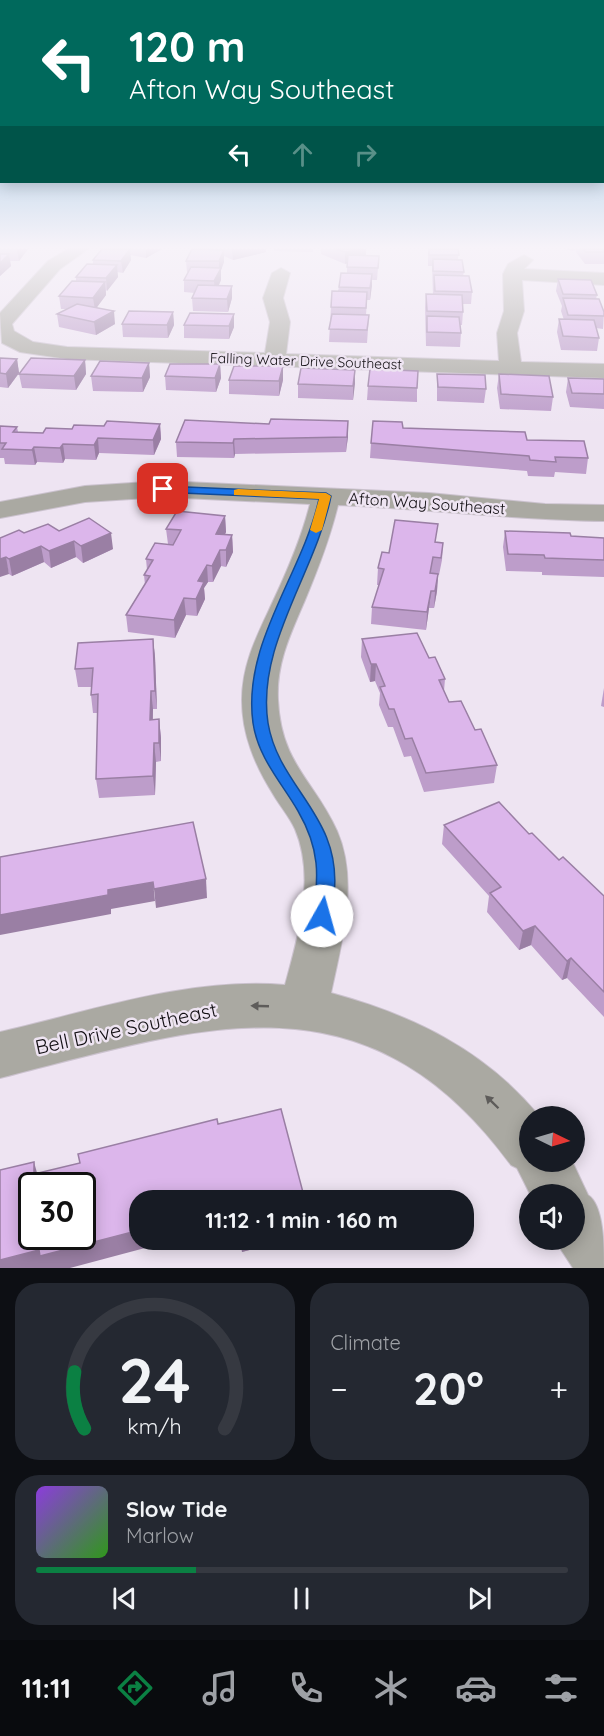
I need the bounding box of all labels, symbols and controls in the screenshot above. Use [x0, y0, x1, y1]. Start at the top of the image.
text: 120 m [129, 20, 246, 73]
icon: left [30, 24, 108, 102]
text: Afton Way Southeast [129, 72, 394, 106]
icon: left [223, 138, 256, 171]
icon: ahead [286, 138, 319, 171]
icon: right [349, 138, 382, 171]
street label: Falling Water Drive Southeast [210, 349, 403, 373]
pin [137, 463, 188, 514]
icon: arrive [146, 472, 179, 505]
street label: Afton Way Southeast [348, 488, 506, 518]
position arrow [290, 884, 354, 948]
street label: Bell Drive Southeast [33, 996, 219, 1059]
one-way arrow [250, 1001, 269, 1010]
one-way arrow [485, 1096, 499, 1110]
north arrow [519, 1106, 585, 1172]
map controls [519, 1106, 585, 1250]
speed limit sign: 30 [18, 1172, 96, 1250]
button: sound [519, 1184, 585, 1250]
text: 11:12 · 1 min · 160 m [205, 1206, 398, 1234]
text: Climate [331, 1330, 401, 1355]
text: 24 [119, 1341, 191, 1419]
text: 20° [413, 1360, 484, 1416]
text: − [331, 1368, 348, 1409]
text: + [549, 1368, 568, 1409]
text: km/h [128, 1413, 182, 1439]
text: Slow Tide [126, 1495, 227, 1523]
text: Marlow [126, 1523, 194, 1548]
icon: previous [108, 1582, 141, 1615]
icon: pause [285, 1582, 318, 1615]
icon: next [463, 1582, 496, 1615]
icon: directions [114, 1667, 156, 1709]
icon: music [199, 1667, 241, 1709]
icon: phone [285, 1667, 327, 1709]
icon: climate [370, 1667, 412, 1709]
icon: car [455, 1667, 497, 1709]
icon: filters [540, 1667, 582, 1709]
text: 11:11 [22, 1671, 71, 1705]

